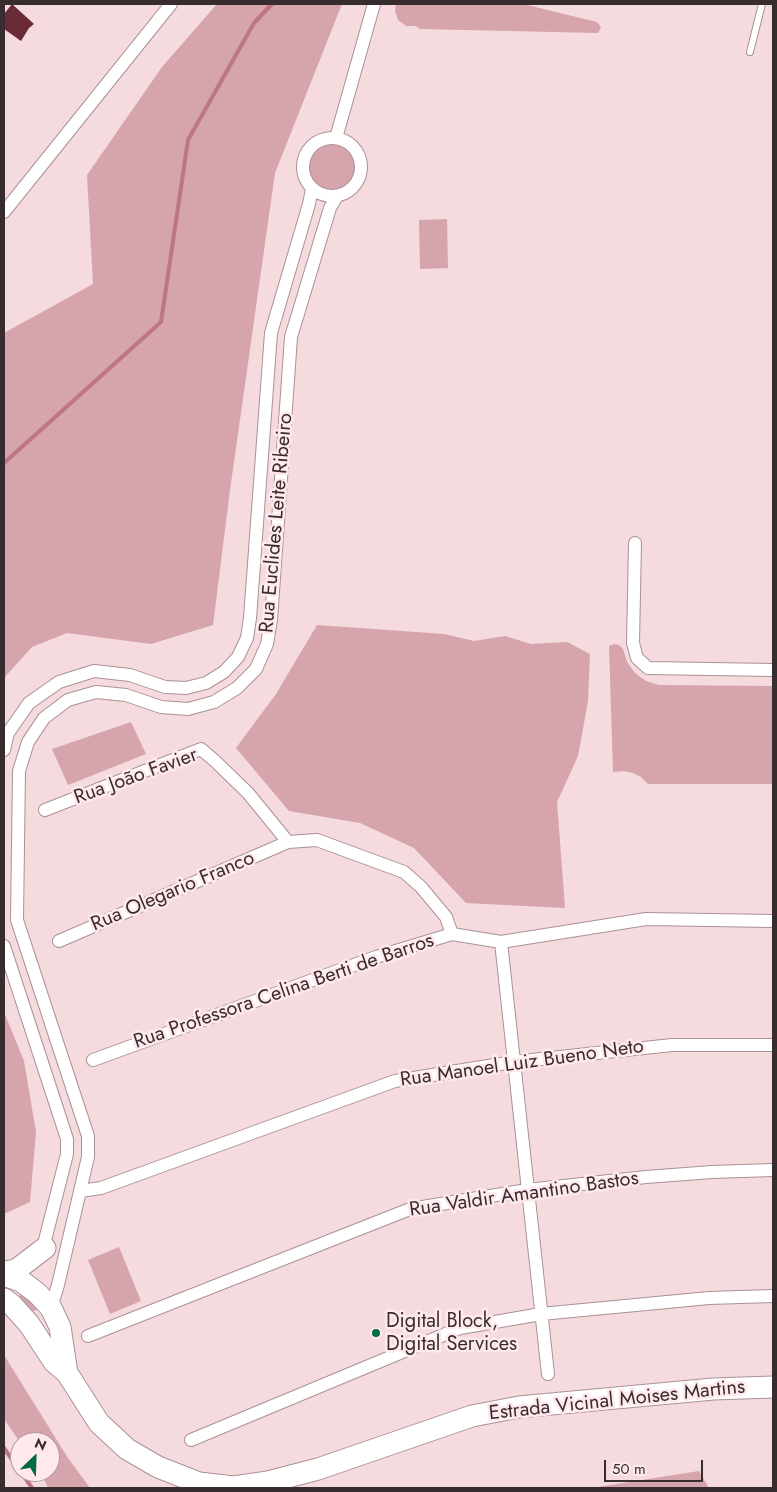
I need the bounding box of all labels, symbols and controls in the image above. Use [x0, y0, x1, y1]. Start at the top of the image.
street label: Rua Euclides Leite Ribeiro [255, 412, 299, 634]
street label: Rua João Favier [71, 744, 201, 810]
street label: Rua Olegario Franco [88, 847, 258, 937]
street label: Rua Professora Celina Berti de Barros [131, 929, 437, 1055]
street label: Rua Manoel Luiz Bueno Neto [399, 1035, 645, 1093]
street label: Rua Valdir Amantino Bastos [408, 1167, 640, 1223]
place label: Digital Block, Digital Services [386, 1310, 517, 1357]
marker: Digital Block, Digital Services [370, 1327, 382, 1339]
street label: Estrada Vicinal Moises Martins [488, 1376, 746, 1426]
north arrow [10, 1432, 60, 1482]
text: N [32, 1433, 50, 1456]
scale bar [607, 1450, 706, 1482]
text: 50 m [612, 1458, 646, 1480]

